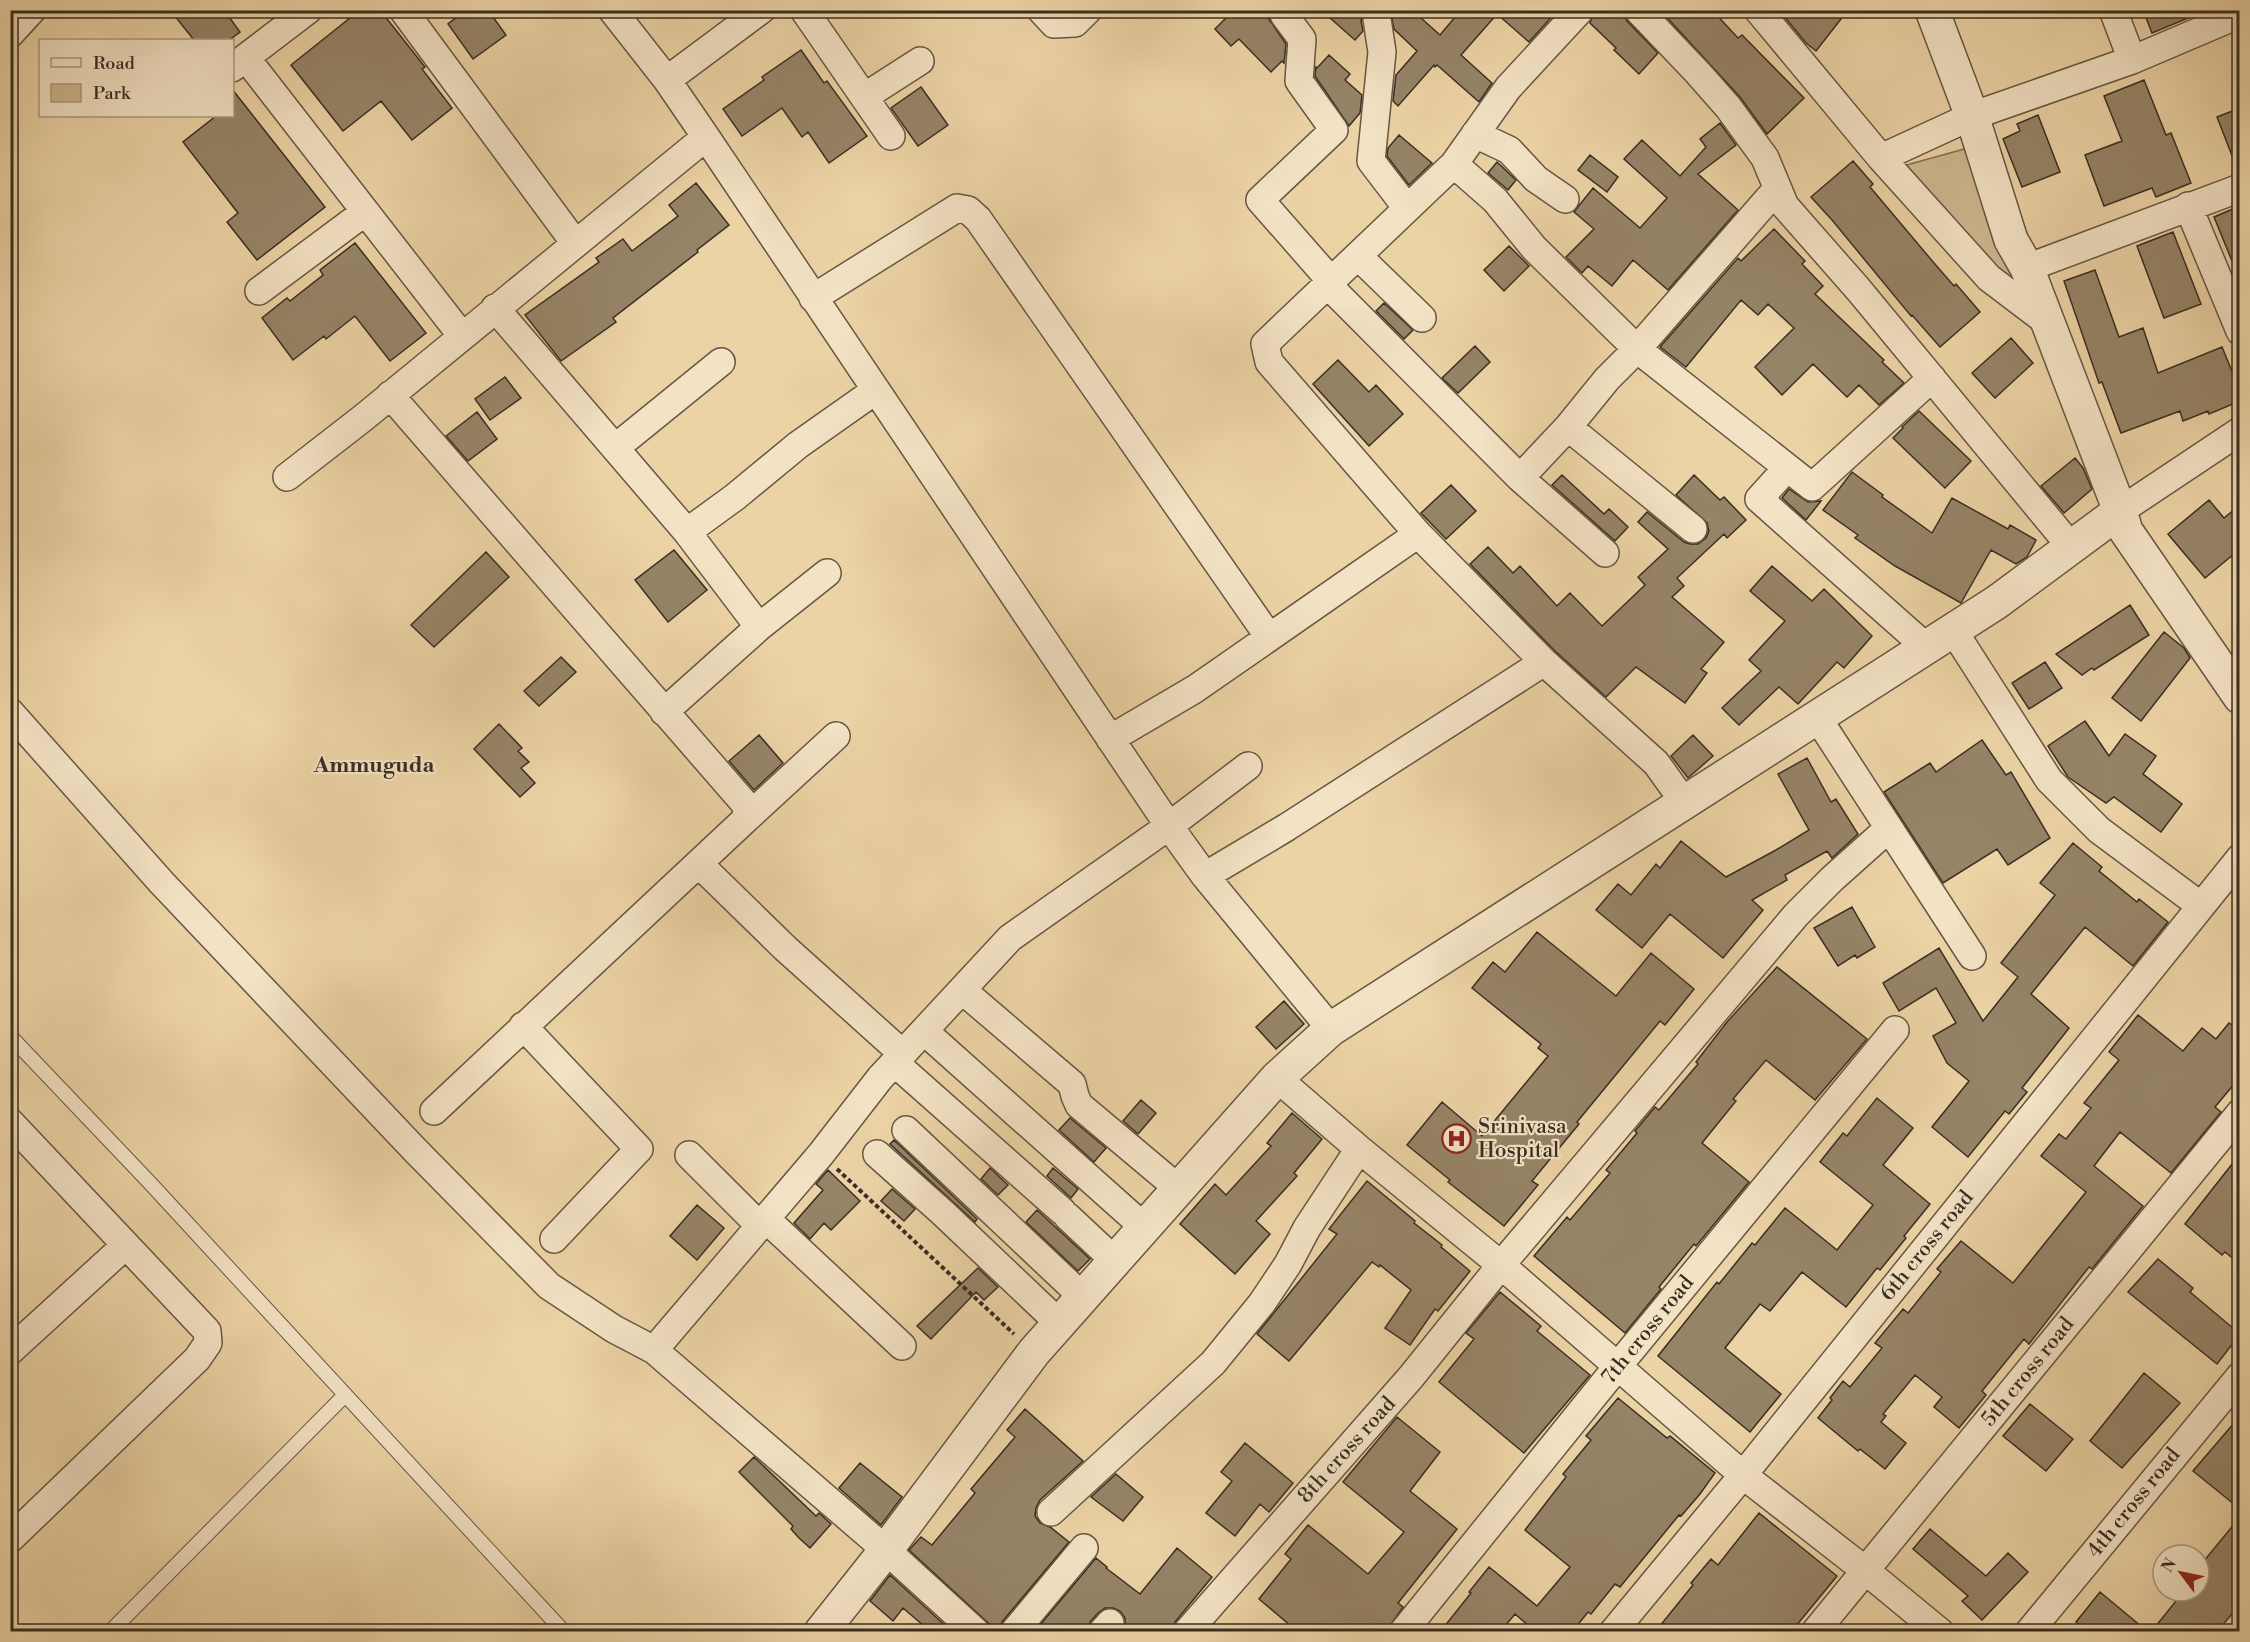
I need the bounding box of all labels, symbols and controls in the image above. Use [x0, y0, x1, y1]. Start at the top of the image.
legend [39, 39, 234, 117]
text: Road [93, 52, 136, 75]
text: Park [93, 82, 132, 105]
district label: Ammuguda [313, 752, 436, 779]
place label: Srinivasa Hospital [1478, 1114, 1567, 1164]
hospital icon: Srinivasa Hospital [1441, 1123, 1473, 1155]
street label: 6th cross road [1875, 1186, 1979, 1306]
street label: 7th cross road [1596, 1270, 1700, 1390]
street label: 5th cross road [1976, 1312, 2080, 1432]
street label: 8th cross road [1292, 1391, 1402, 1509]
street label: 4th cross road [2082, 1443, 2186, 1563]
north arrow [2151, 1543, 2211, 1603]
text: N [2157, 1555, 2181, 1576]

